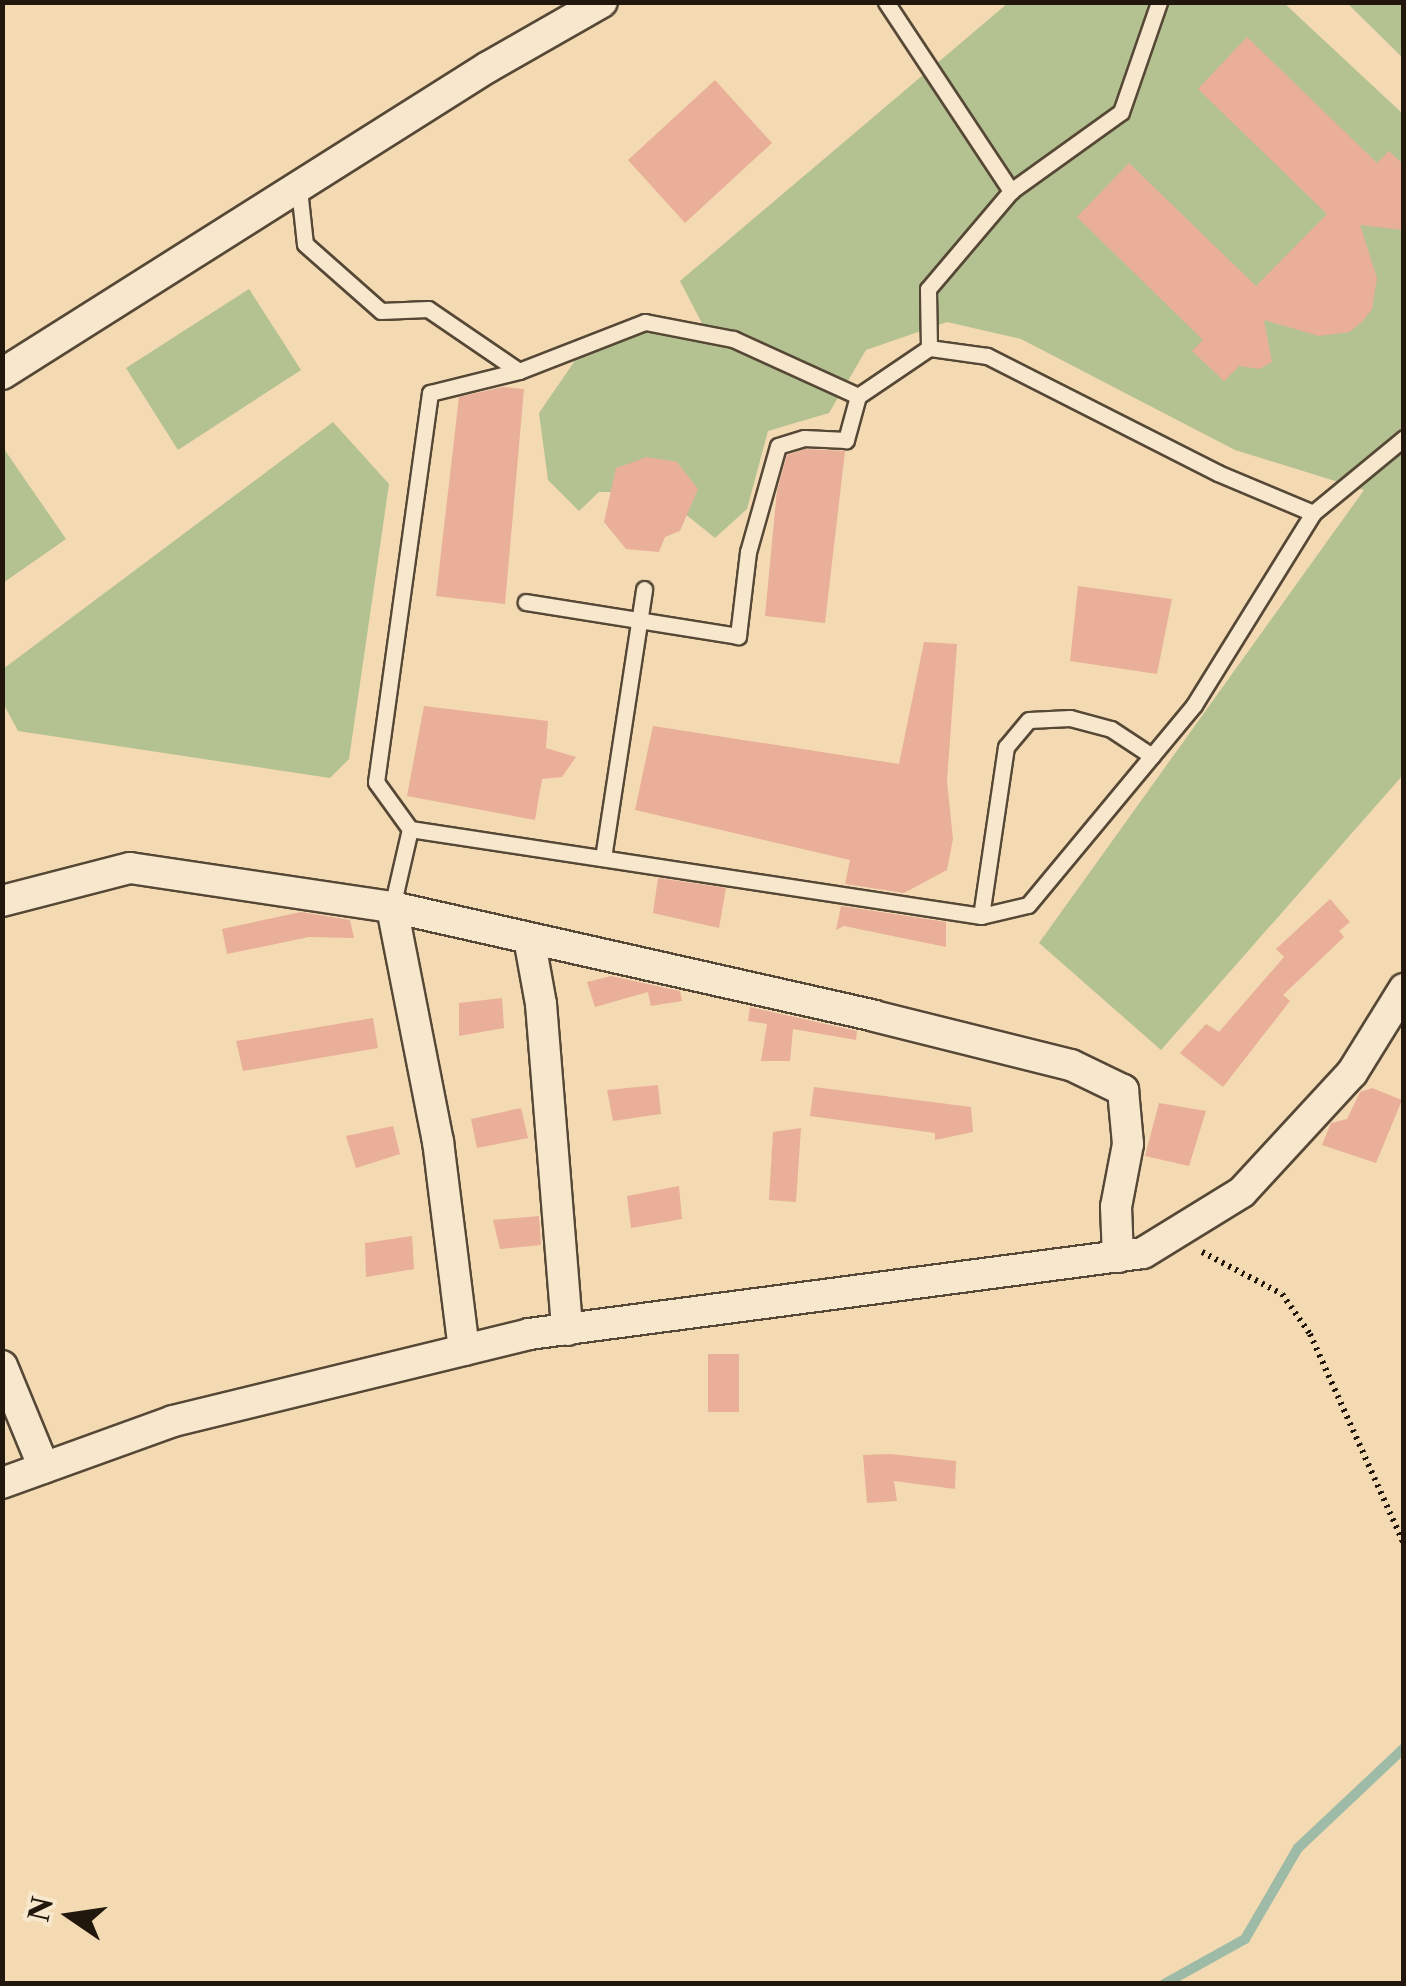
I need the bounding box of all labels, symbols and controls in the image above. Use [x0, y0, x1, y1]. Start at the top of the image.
north arrow [20, 1866, 120, 1966]
text: N [21, 1894, 60, 1925]

